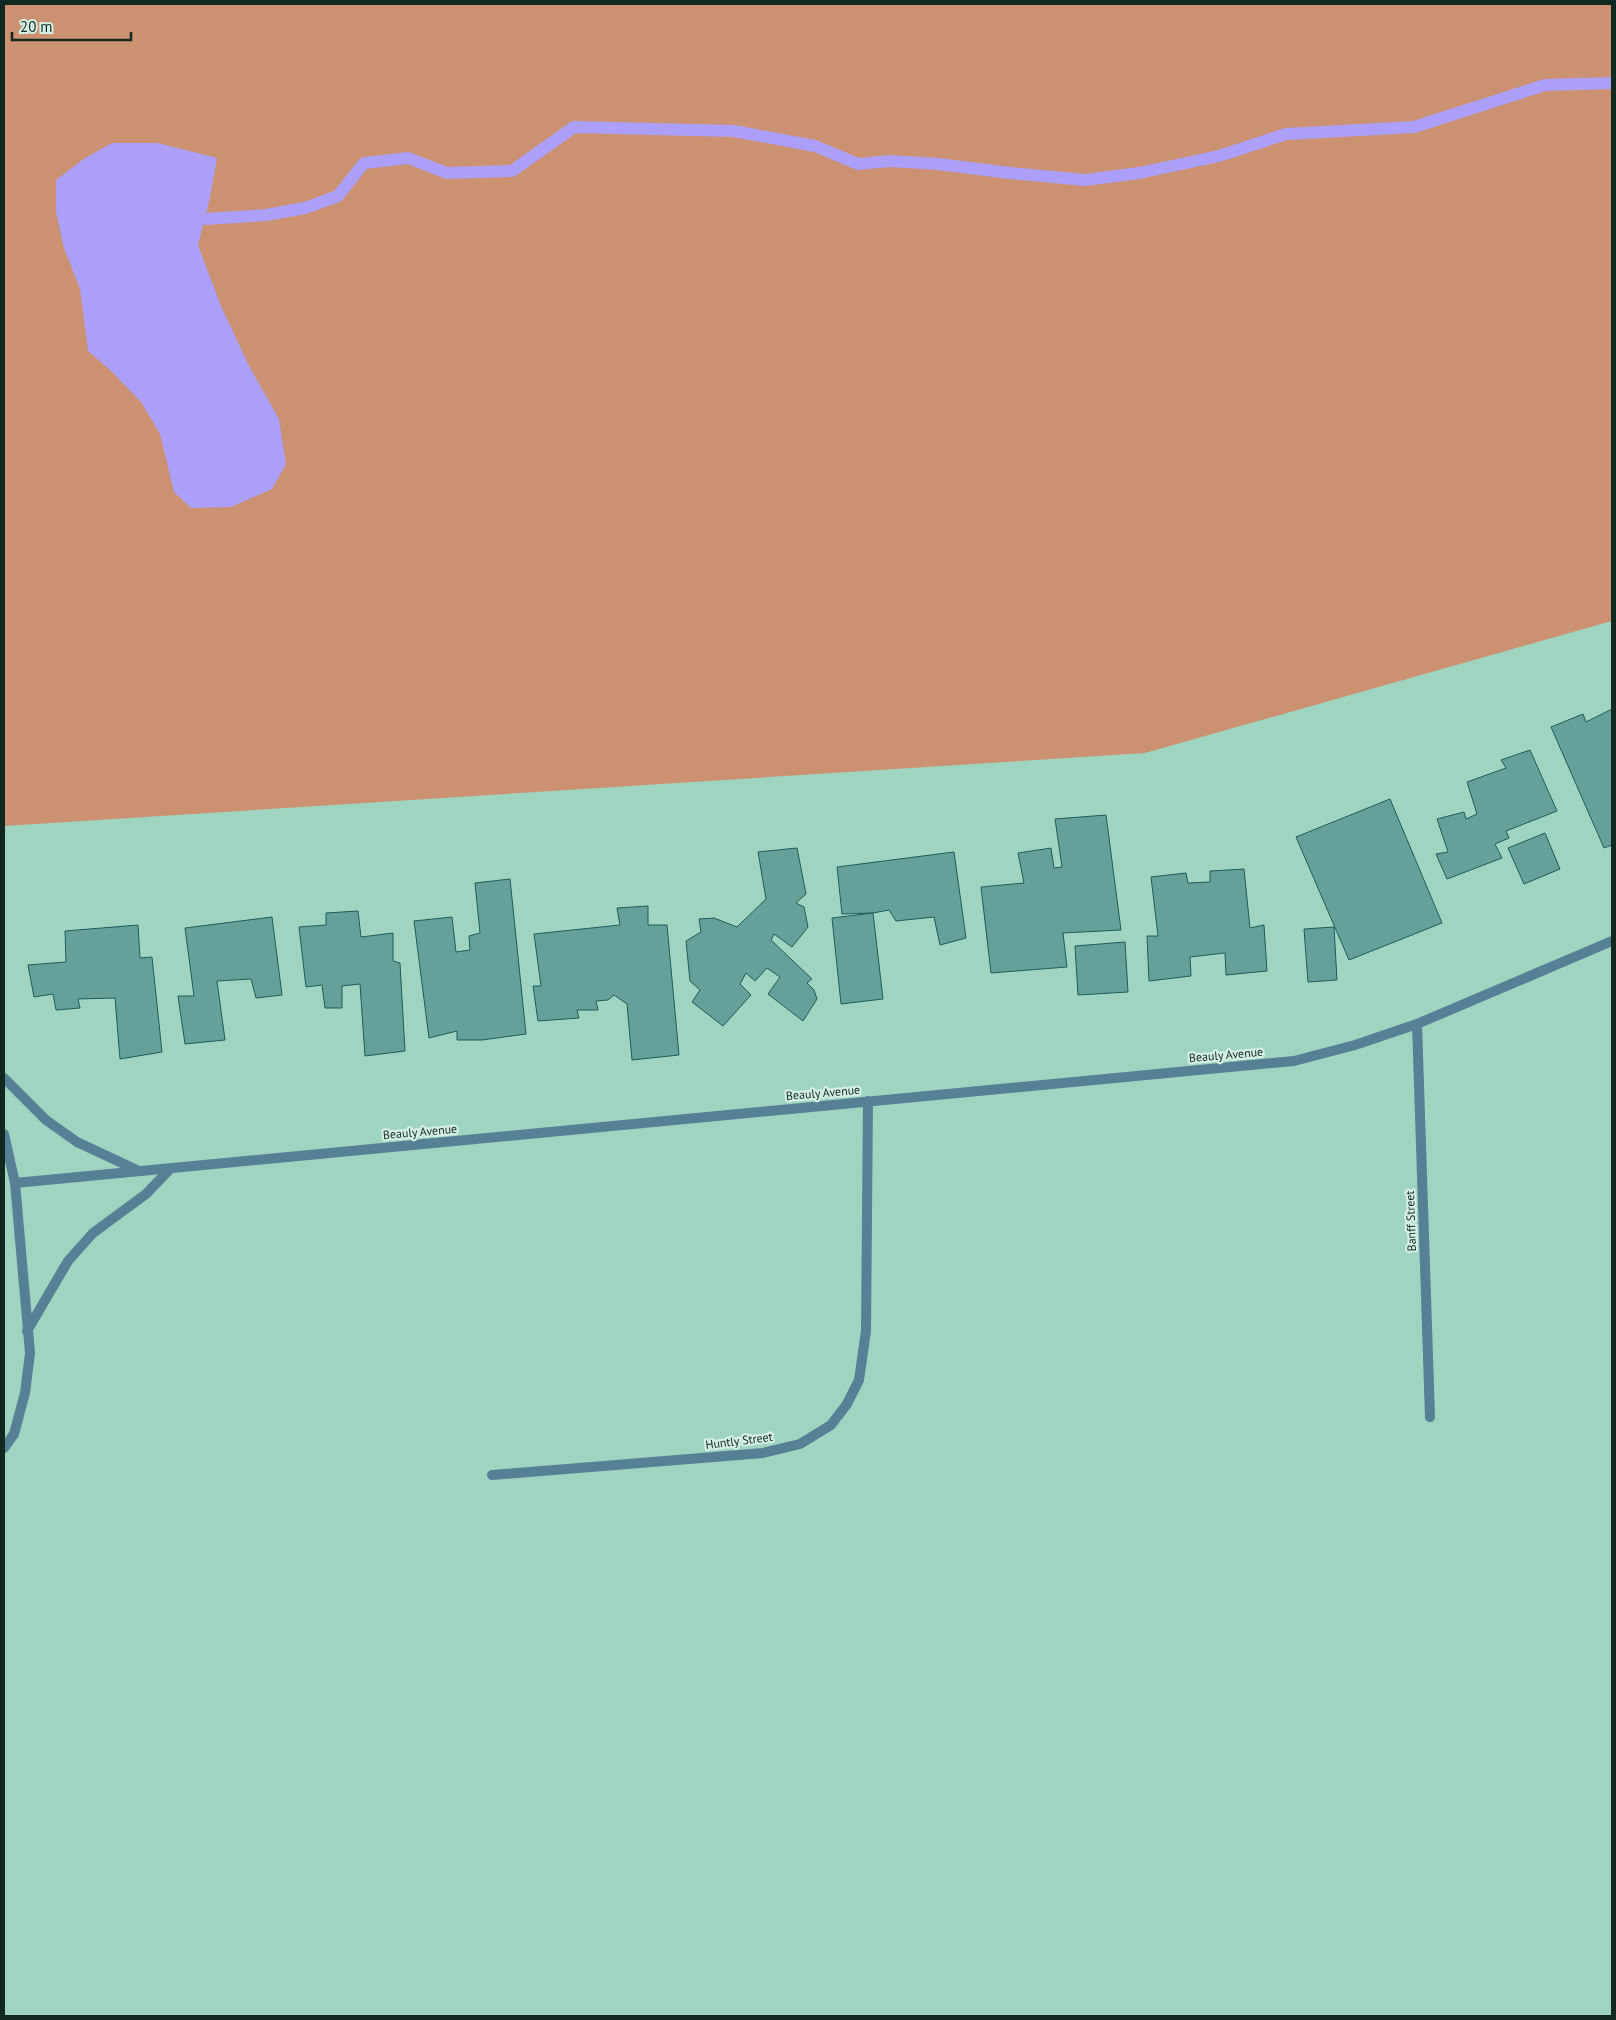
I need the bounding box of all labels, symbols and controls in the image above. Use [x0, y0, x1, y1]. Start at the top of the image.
scale bar [12, 10, 131, 42]
text: 20 m [20, 17, 53, 36]
street label: Beauly Avenue [1188, 1044, 1264, 1065]
street label: Beauly Avenue [785, 1082, 861, 1103]
street label: Beauly Avenue [382, 1121, 458, 1142]
street label: Banff Street [1402, 1190, 1419, 1252]
street label: Huntly Street [704, 1429, 773, 1452]

